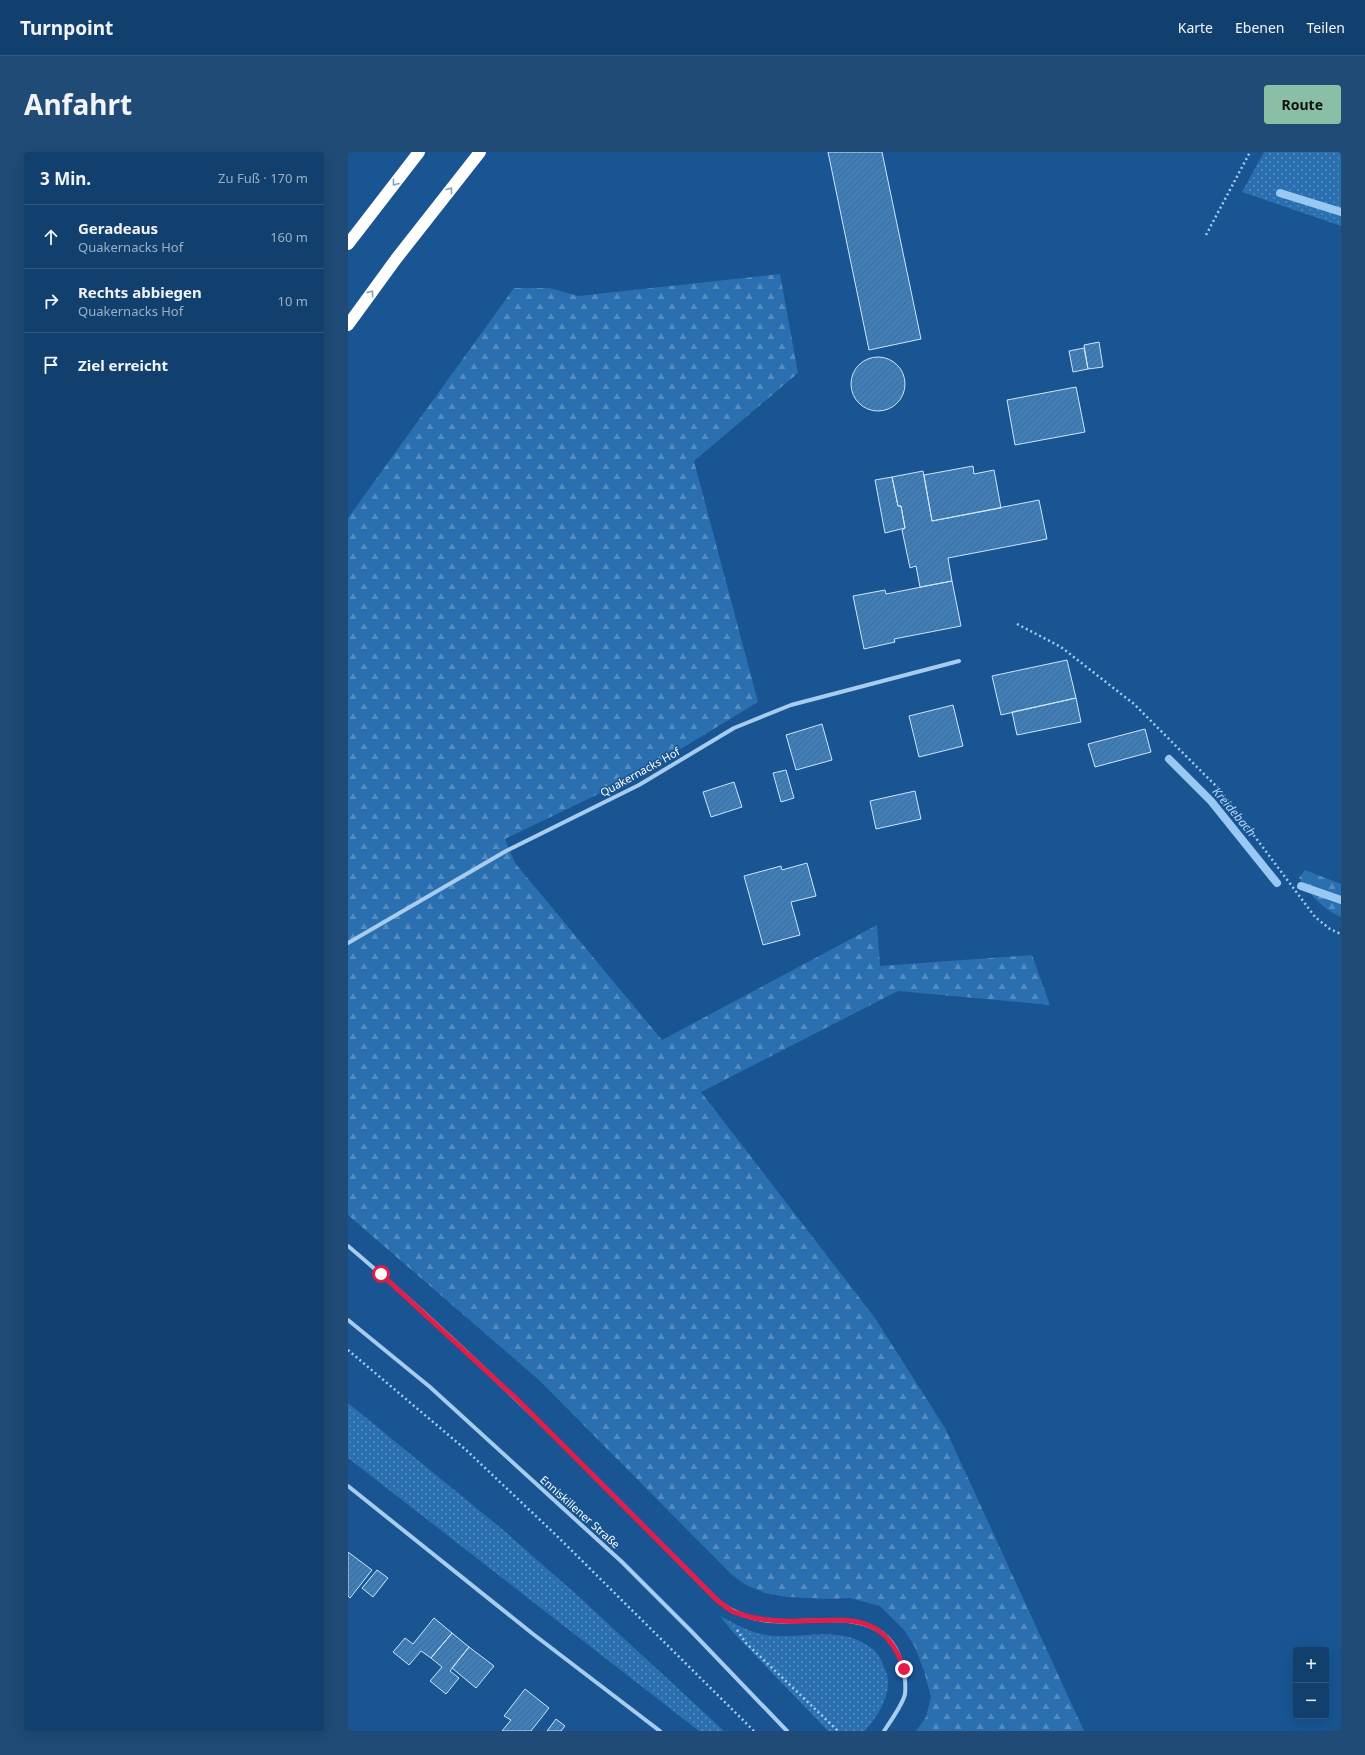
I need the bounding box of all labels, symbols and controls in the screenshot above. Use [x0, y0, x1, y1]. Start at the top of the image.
text: Turnpoint [20, 15, 113, 41]
text: Karte [1178, 18, 1213, 37]
text: Ebenen [1235, 18, 1285, 37]
text: Teilen [1307, 18, 1345, 37]
text: Anfahrt [24, 85, 132, 123]
button: Route [1264, 85, 1341, 124]
text: 3 Min. [40, 167, 91, 190]
text: Zu Fuß · 170 m [218, 169, 308, 187]
one-way arrow [393, 178, 400, 185]
one-way arrow [445, 188, 452, 195]
text: Geradeaus [78, 218, 158, 238]
icon: ahead [40, 226, 62, 248]
text: 160 m [270, 228, 308, 246]
text: Quakernacks Hof [78, 238, 183, 256]
text: Rechts abbiegen [78, 282, 202, 302]
icon: right [40, 290, 62, 312]
one-way arrow [366, 290, 374, 297]
text: 10 m [278, 292, 308, 310]
text: Quakernacks Hof [78, 302, 183, 320]
icon: arrive [40, 354, 62, 376]
text: Ziel erreicht [78, 355, 168, 375]
street label: Quakernacks Hof [597, 743, 683, 800]
water label: Kreidebach [1209, 783, 1260, 840]
route start [372, 1265, 390, 1283]
street label: Enniskillener Straße [537, 1472, 623, 1551]
map controls [1293, 1647, 1329, 1719]
button: + [1293, 1647, 1329, 1683]
route end [895, 1660, 913, 1678]
button: − [1293, 1683, 1329, 1719]

